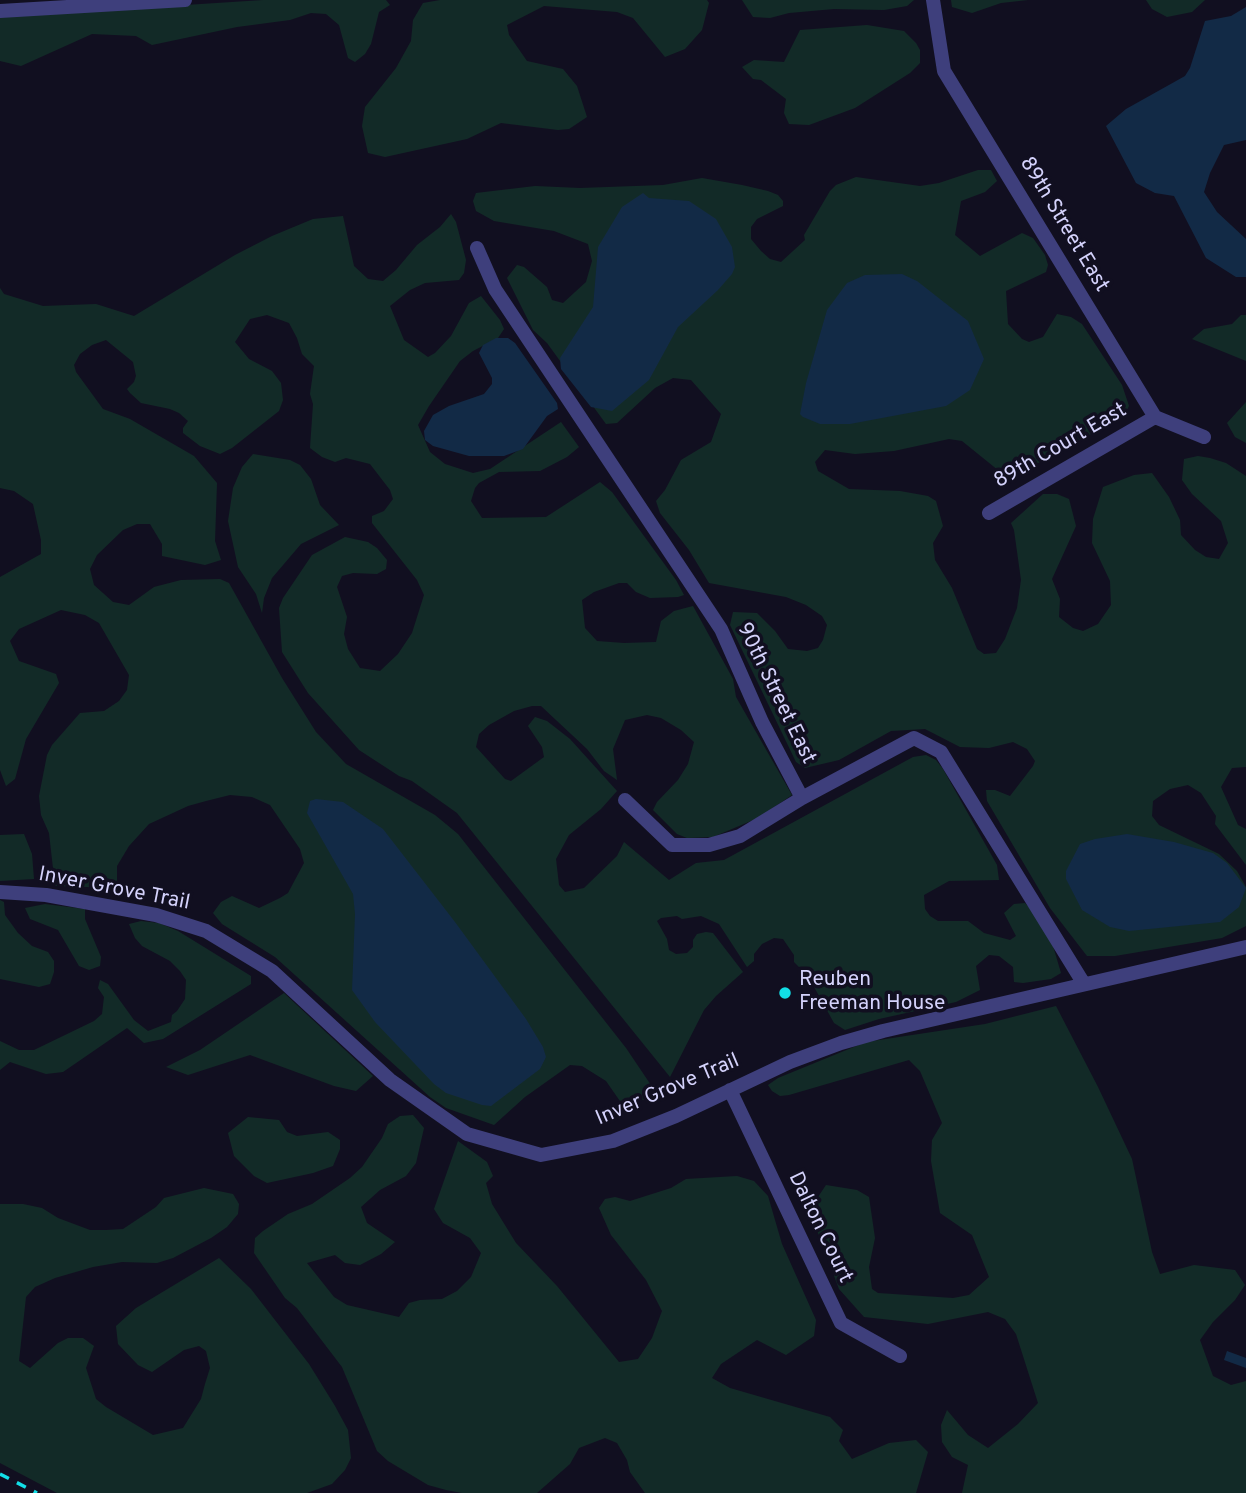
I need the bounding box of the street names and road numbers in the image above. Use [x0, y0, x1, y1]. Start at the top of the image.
street label: 89th Street East [1013, 153, 1113, 297]
street label: 89th Court East [990, 399, 1132, 495]
street label: 90th Street East [730, 619, 820, 769]
street label: Inver Grove Trail [36, 863, 192, 917]
street label: Inver Grove Trail [592, 1049, 744, 1133]
street label: Dalton Court [781, 1168, 857, 1288]

